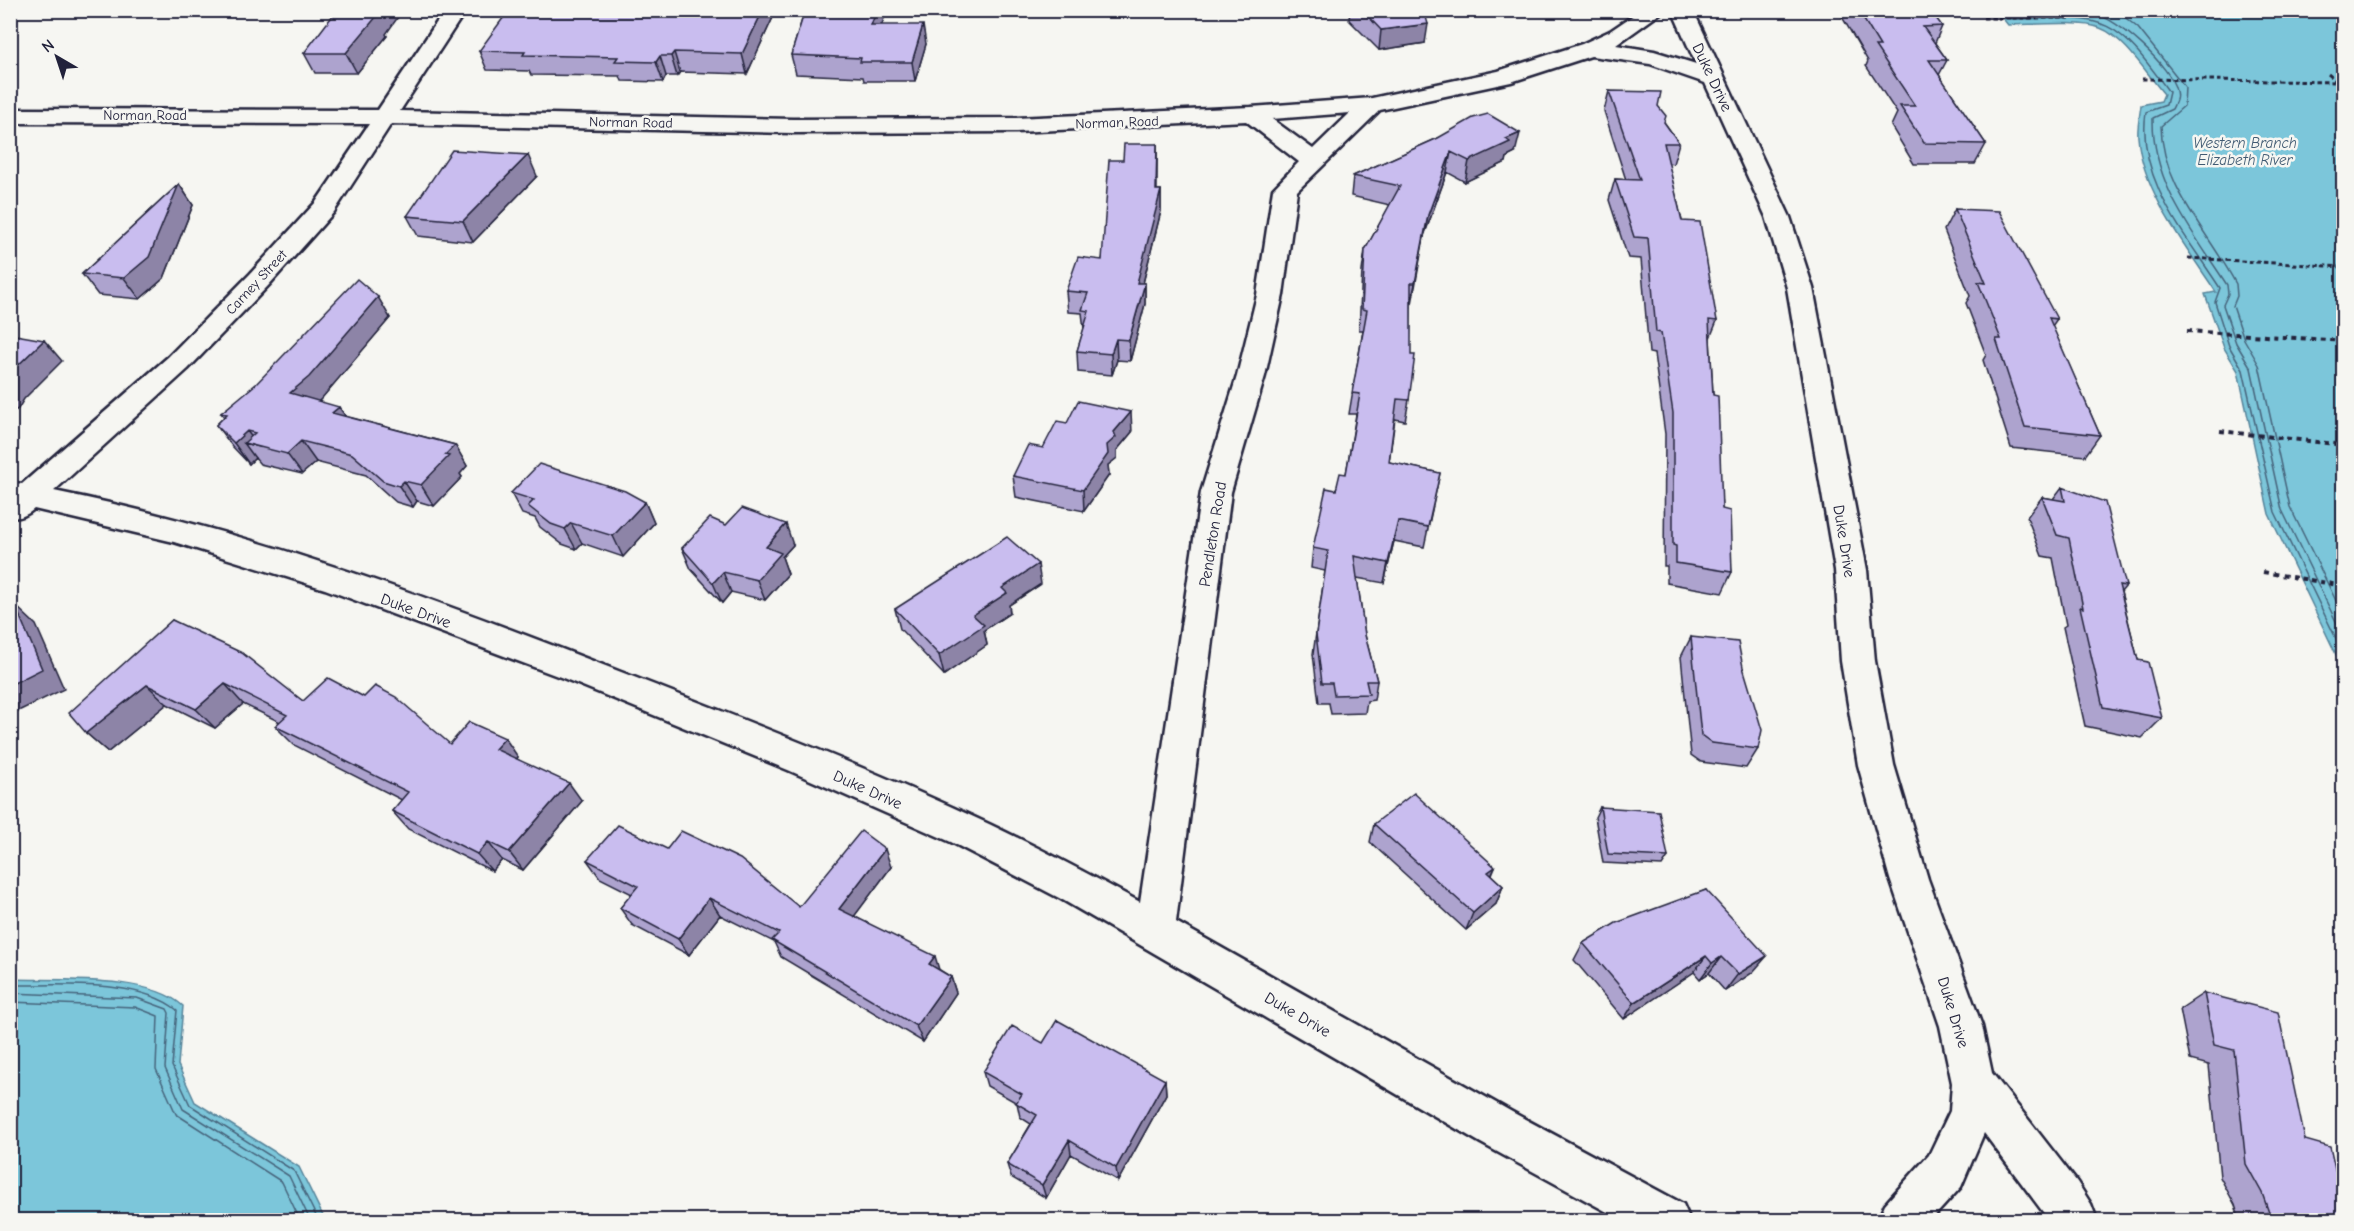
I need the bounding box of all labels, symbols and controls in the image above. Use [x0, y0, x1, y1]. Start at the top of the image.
north arrow [27, 27, 87, 87]
text: N [38, 36, 58, 56]
street label: Duke Drive [1688, 40, 1736, 115]
street label: Norman Road [103, 107, 187, 124]
street label: Norman Road [589, 113, 673, 132]
street label: Norman Road [1075, 113, 1159, 132]
water label: Western Branch Elizabeth River [2193, 134, 2297, 169]
street label: Carney Street [222, 246, 291, 318]
street label: Pendleton Road [1196, 480, 1230, 588]
street label: Duke Drive [1829, 503, 1859, 579]
street label: Duke Drive [378, 590, 453, 632]
street label: Duke Drive [830, 767, 905, 813]
street label: Duke Drive [1934, 975, 1972, 1050]
street label: Duke Drive [1261, 989, 1334, 1041]

